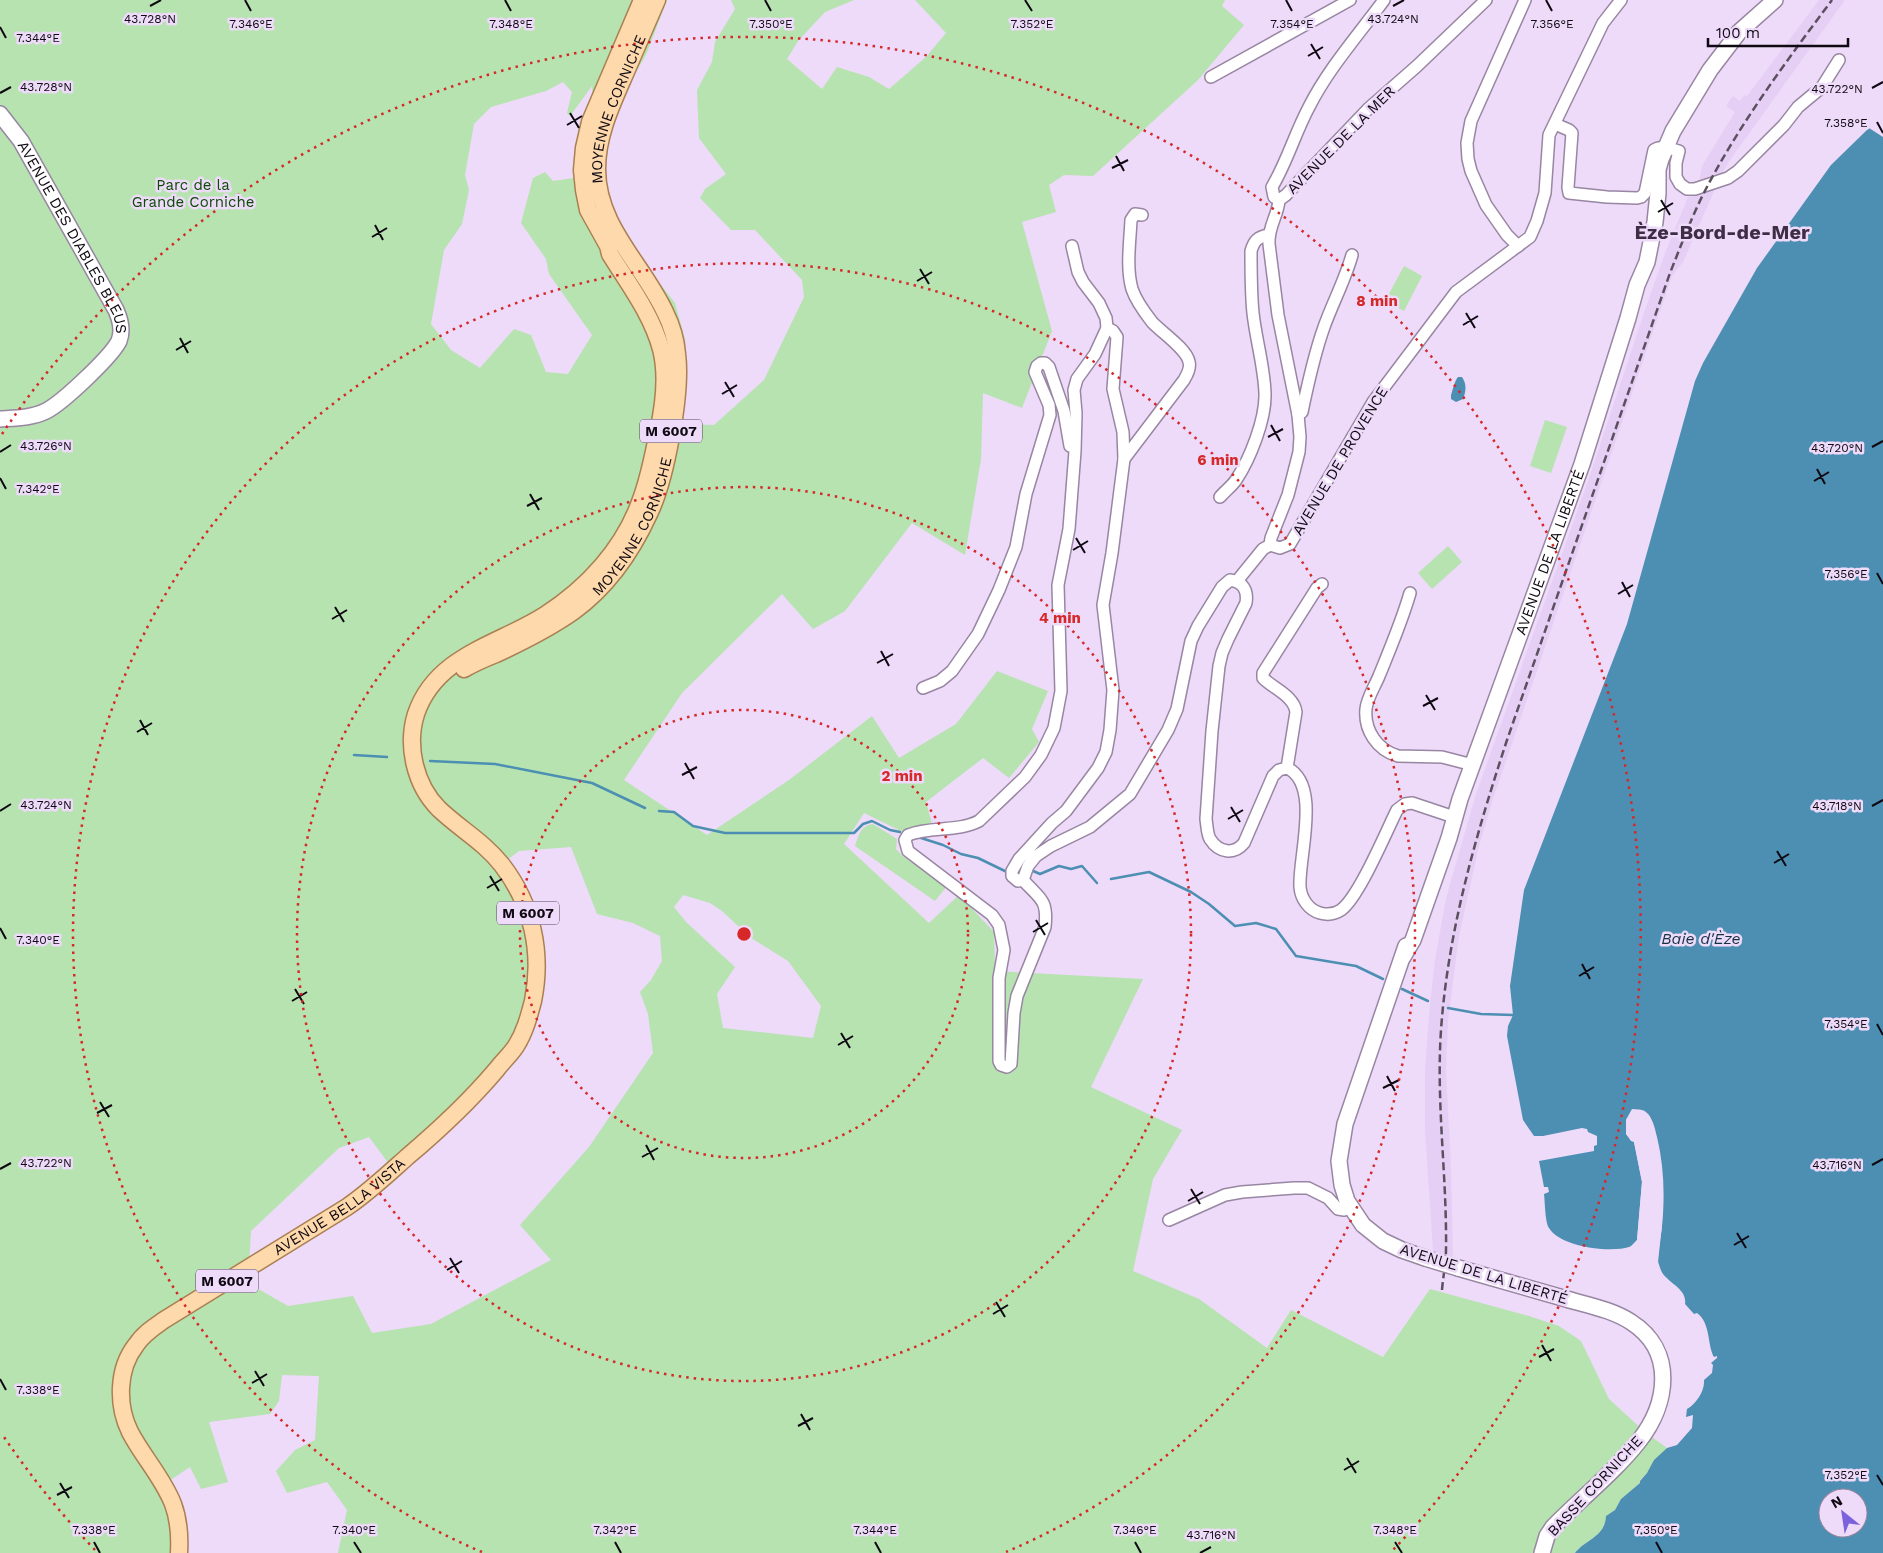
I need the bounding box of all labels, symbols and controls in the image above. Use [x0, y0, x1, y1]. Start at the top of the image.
text: 43.728°N [124, 12, 176, 26]
text: 43.724°N [1367, 12, 1419, 26]
scale bar [1708, 15, 1848, 47]
text: 7.346°E [229, 17, 273, 31]
text: 7.348°E [489, 17, 533, 31]
text: 7.350°E [749, 17, 793, 31]
text: 7.352°E [1011, 17, 1054, 31]
text: 7.354°E [1270, 17, 1314, 31]
text: 7.356°E [1530, 17, 1574, 31]
text: 100 m [1716, 24, 1760, 42]
text: 7.344°E [16, 31, 60, 45]
street label: MOYENNE CORNICHE [588, 32, 650, 184]
text: 43.728°N [20, 80, 72, 94]
street label: AVENUE DE LA MER [1283, 82, 1399, 198]
text: 43.722°N [1811, 82, 1863, 96]
text: 7.358°E [1824, 116, 1868, 130]
street label: AVENUE DES DIABLES BLEUS [14, 138, 130, 334]
park label: Parc de la Grande Corniche [132, 176, 254, 211]
district label: Èze-Bord-de-Mer [1634, 220, 1810, 244]
text: 8 min [1356, 292, 1398, 310]
street label: AVENUE DE PROVENCE [1288, 383, 1392, 539]
road number: M 6007 [640, 420, 702, 442]
text: 43.726°N [20, 439, 72, 453]
text: 43.720°N [1811, 441, 1863, 455]
text: 6 min [1197, 451, 1239, 469]
street label: MOYENNE CORNICHE [588, 455, 676, 600]
street label: AVENUE DE LA LIBERTÉ [1511, 467, 1588, 637]
text: 7.342°E [16, 482, 60, 496]
text: 7.356°E [1824, 567, 1868, 581]
text: 4 min [1039, 609, 1081, 627]
text: 2 min [881, 767, 923, 785]
text: 43.724°N [20, 798, 72, 812]
text: 43.718°N [1812, 799, 1862, 813]
road number: M 6007 [497, 901, 559, 924]
centre of rings [735, 925, 753, 943]
water label: Baie d'Èze [1661, 929, 1741, 948]
text: 7.340°E [16, 933, 60, 947]
text: 7.354°E [1824, 1017, 1868, 1031]
street label: AVENUE BELLA VISTA [270, 1154, 409, 1259]
text: 43.722°N [20, 1156, 72, 1170]
text: 43.716°N [1812, 1158, 1862, 1172]
street label: AVENUE DE LA LIBERTÉ [1398, 1240, 1570, 1308]
road number: M 6007 [196, 1270, 258, 1292]
text: 7.338°E [16, 1383, 60, 1397]
street label: BASSE CORNICHE [1544, 1432, 1646, 1540]
text: 7.352°E [1825, 1468, 1868, 1482]
north arrow [1818, 1488, 1868, 1538]
text: N [1828, 1492, 1845, 1511]
text: 7.338°E [72, 1523, 116, 1537]
text: 7.340°E [332, 1523, 376, 1537]
text: 7.342°E [593, 1523, 637, 1537]
text: 7.344°E [853, 1523, 897, 1537]
text: 7.346°E [1113, 1523, 1157, 1537]
text: 7.348°E [1373, 1523, 1417, 1537]
text: 7.350°E [1634, 1523, 1678, 1537]
text: 43.716°N [1186, 1528, 1236, 1542]

